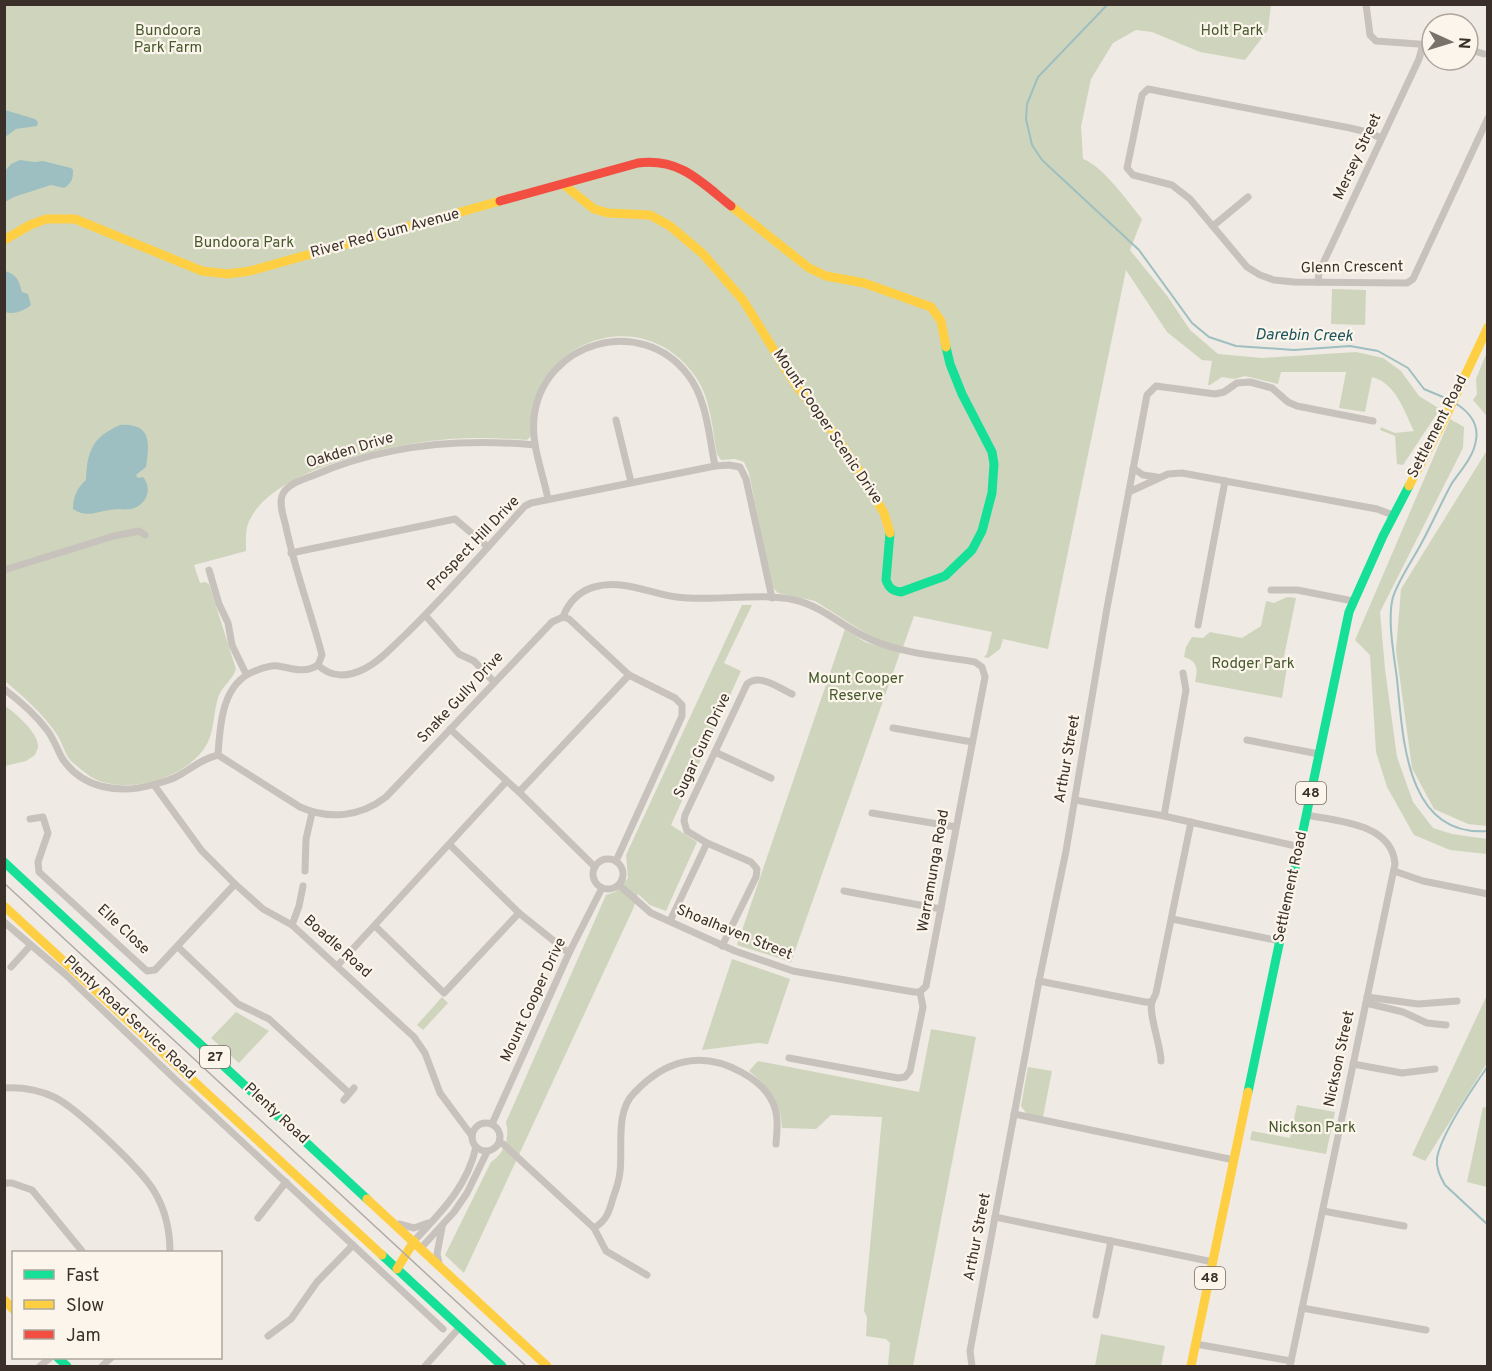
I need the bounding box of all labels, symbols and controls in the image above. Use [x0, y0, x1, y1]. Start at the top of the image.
north arrow [1420, 12, 1480, 72]
park label: Bundoora Park Farm [134, 22, 202, 58]
park label: Holt Park [1201, 22, 1264, 41]
text: N [1453, 36, 1473, 49]
street label: Mersey Street [1330, 111, 1386, 203]
street label: River Red Gum Avenue [308, 205, 462, 263]
park label: Bundoora Park [194, 234, 294, 253]
street label: Glenn Crescent [1300, 258, 1404, 278]
water label: Darebin Creek [1255, 325, 1354, 347]
street label: Mount Cooper Scenic Drive [768, 346, 886, 508]
street label: Settlement Road [1404, 372, 1472, 482]
street label: Oakden Drive [304, 429, 396, 473]
street label: Prospect Hill Drive [424, 492, 524, 596]
street label: Snake Gully Drive [414, 648, 508, 748]
park label: Rodger Park [1211, 655, 1295, 674]
park label: Mount Cooper Reserve [808, 670, 904, 706]
street label: Sugar Gum Drive [670, 690, 736, 802]
street label: Arthur Street [1051, 713, 1085, 805]
road number: 48 [1296, 782, 1326, 804]
street label: Warramunga Road [914, 808, 954, 934]
street label: Settlement Road [1270, 830, 1312, 944]
street label: Elle Close [93, 901, 153, 959]
street label: Shoalhaven Street [673, 901, 795, 965]
street label: Boadle Road [299, 911, 375, 983]
street label: Mount Cooper Drive [497, 935, 571, 1065]
street label: Plenty Road Service Road [59, 952, 199, 1084]
street label: Nickson Street [1321, 1009, 1359, 1109]
road number: 27 [200, 1046, 230, 1068]
street label: Plenty Road [240, 1079, 312, 1149]
park label: Nickson Park [1268, 1119, 1356, 1138]
street label: Arthur Street [960, 1191, 996, 1283]
legend [12, 1251, 222, 1359]
text: Fast [66, 1265, 99, 1288]
road number: 48 [1195, 1267, 1225, 1289]
text: Slow [66, 1295, 104, 1318]
text: Jam [66, 1325, 101, 1348]

